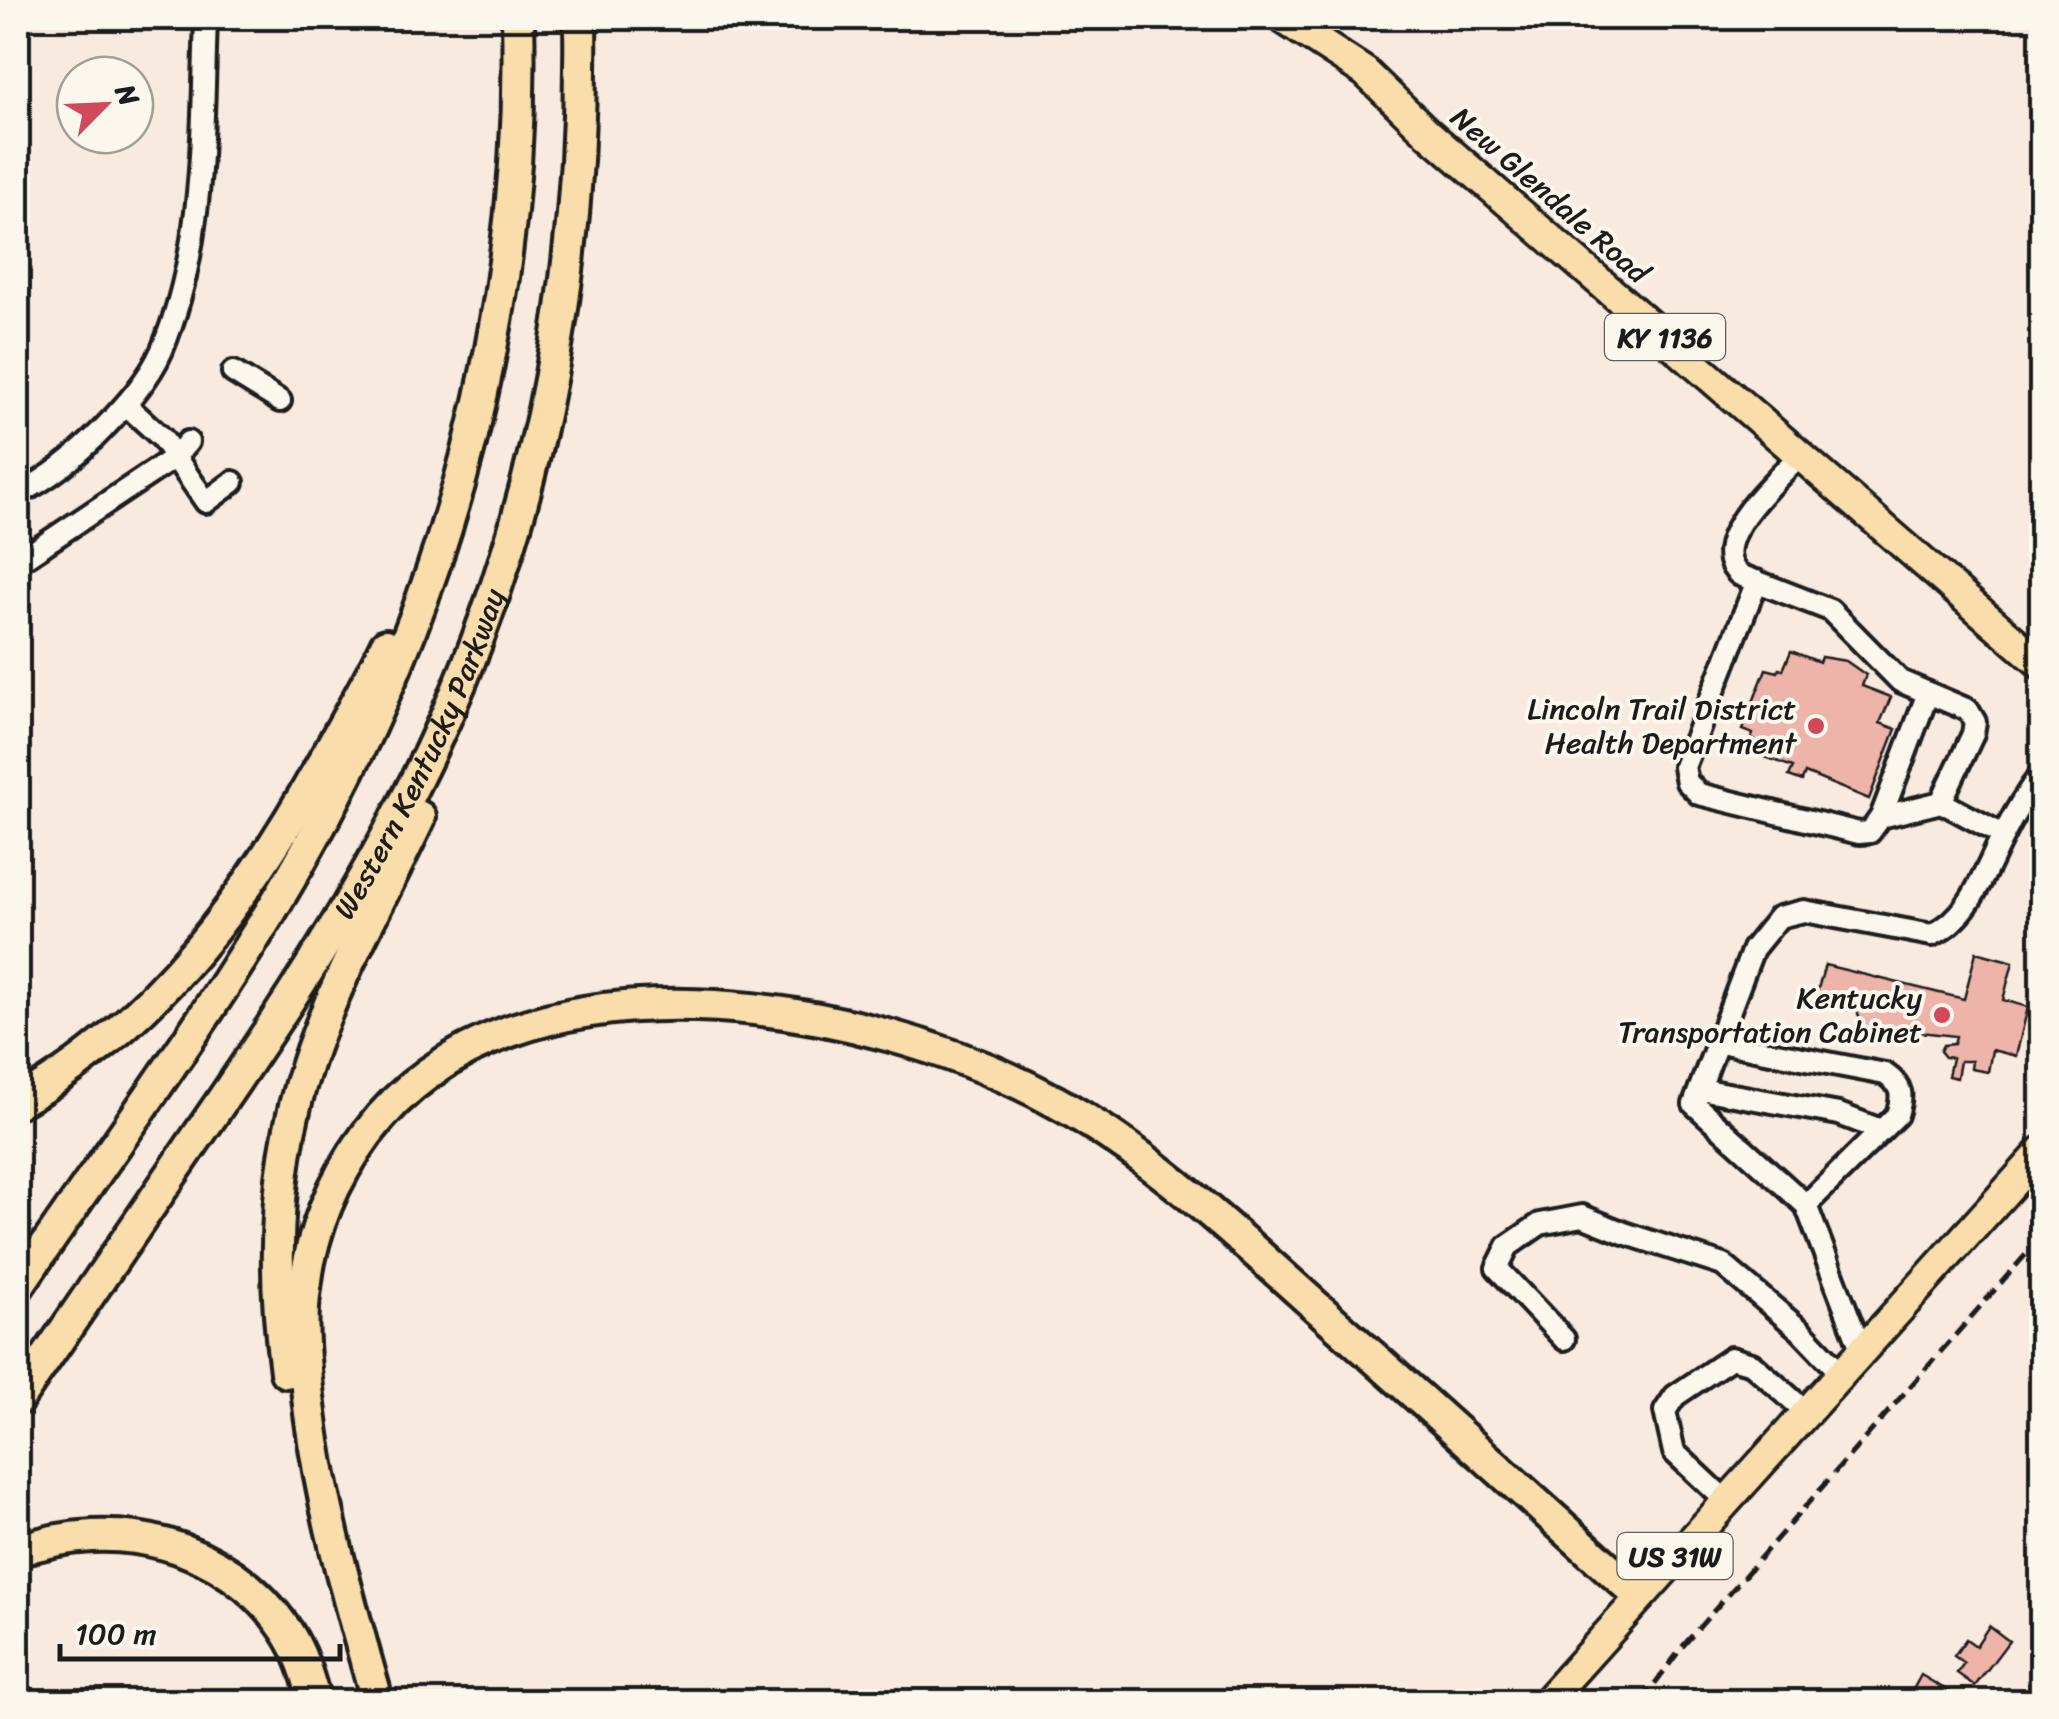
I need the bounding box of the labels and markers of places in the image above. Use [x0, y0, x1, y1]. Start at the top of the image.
place label: Lincoln Trail District Health Department [1527, 682, 1798, 770]
marker: Lincoln Trail District Health Department [1805, 715, 1827, 737]
place label: Kentucky Transportation Cabinet [1618, 971, 1922, 1059]
marker: Kentucky Transportation Cabinet [1931, 1004, 1953, 1026]

